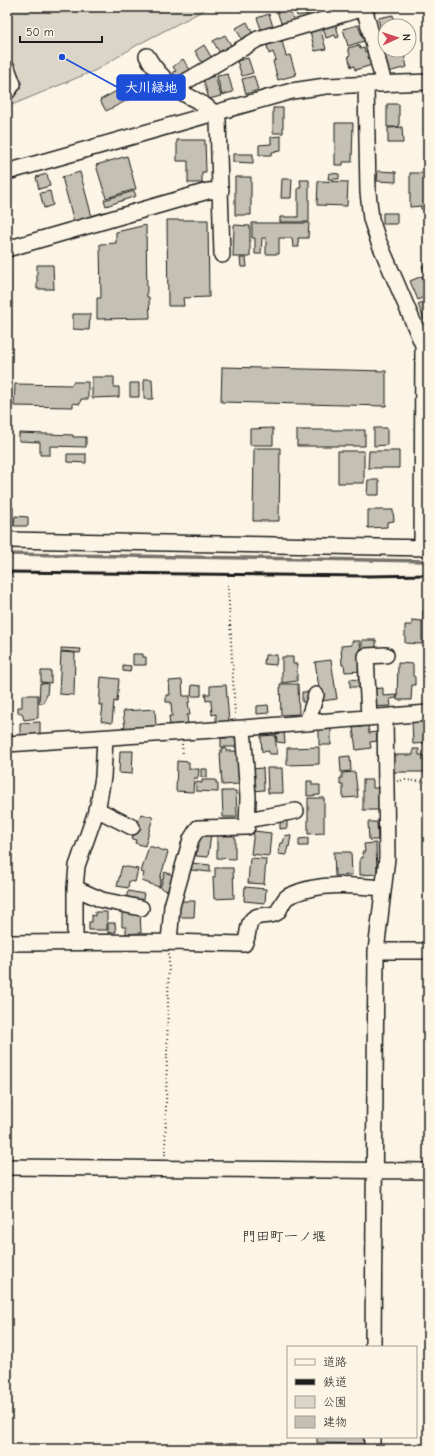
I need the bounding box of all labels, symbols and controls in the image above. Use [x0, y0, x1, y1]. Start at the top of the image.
scale bar [20, 18, 102, 44]
north arrow [377, 18, 417, 58]
text: 50 m [26, 25, 54, 39]
text: N [400, 34, 413, 41]
callout: 大川緑地 [117, 75, 185, 100]
text: 大川緑地 [125, 80, 177, 95]
district label: 門田町一ノ堰 [242, 1228, 326, 1245]
legend [287, 1346, 417, 1438]
text: 道路 [323, 1355, 347, 1369]
text: 鉄道 [323, 1375, 347, 1389]
text: 公園 [323, 1395, 347, 1409]
text: 建物 [323, 1415, 347, 1429]

